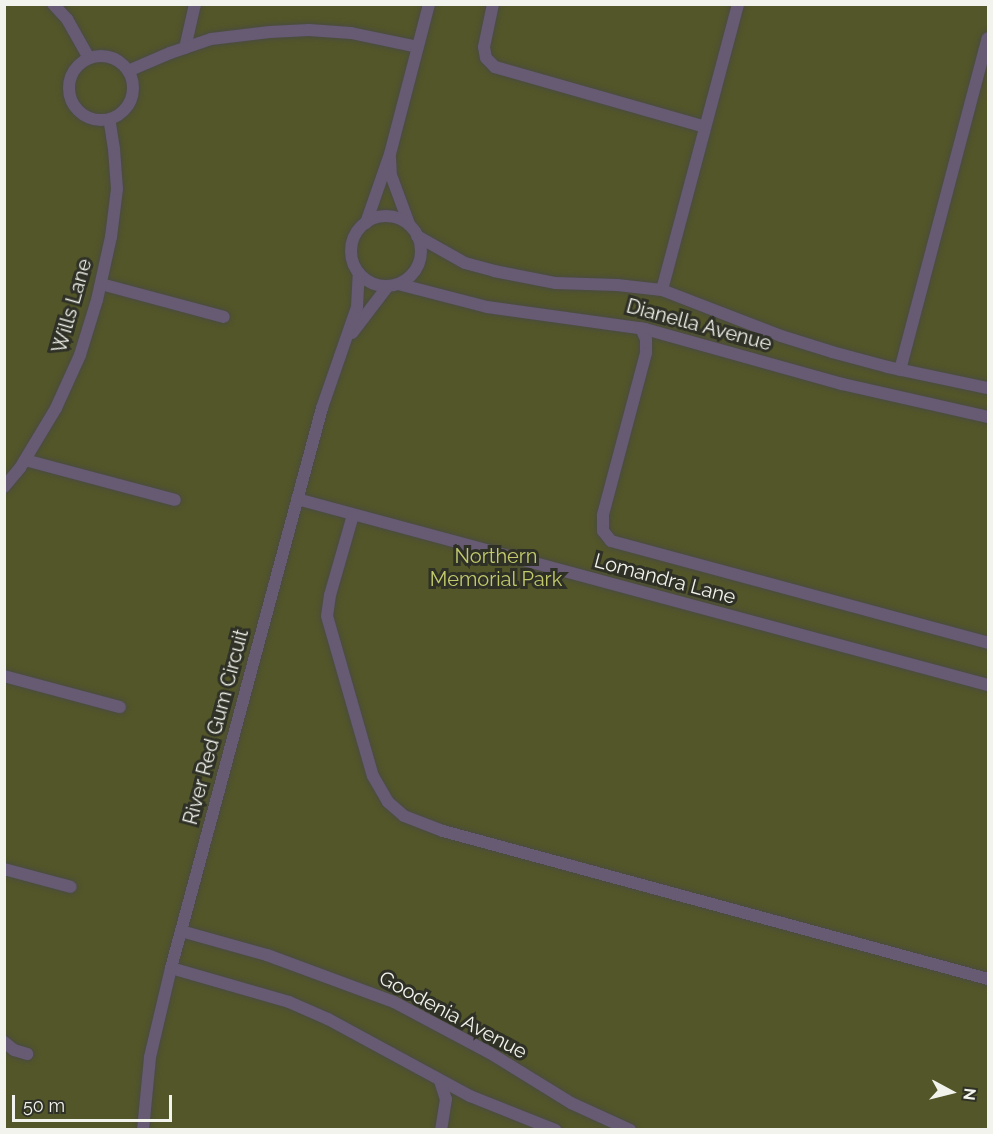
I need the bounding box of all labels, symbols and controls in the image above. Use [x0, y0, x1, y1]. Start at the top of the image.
street label: Wills Lane [47, 256, 97, 356]
street label: Dianella Avenue [623, 294, 775, 356]
park label: Northern Memorial Park [429, 544, 563, 591]
street label: Lomandra Lane [592, 549, 738, 609]
street label: River Red Gum Circuit [178, 626, 254, 828]
street label: Goodenia Avenue [375, 966, 531, 1064]
north arrow [921, 1062, 981, 1122]
scale bar [15, 1083, 176, 1121]
text: N [959, 1087, 980, 1101]
text: 50 m [23, 1095, 65, 1116]

